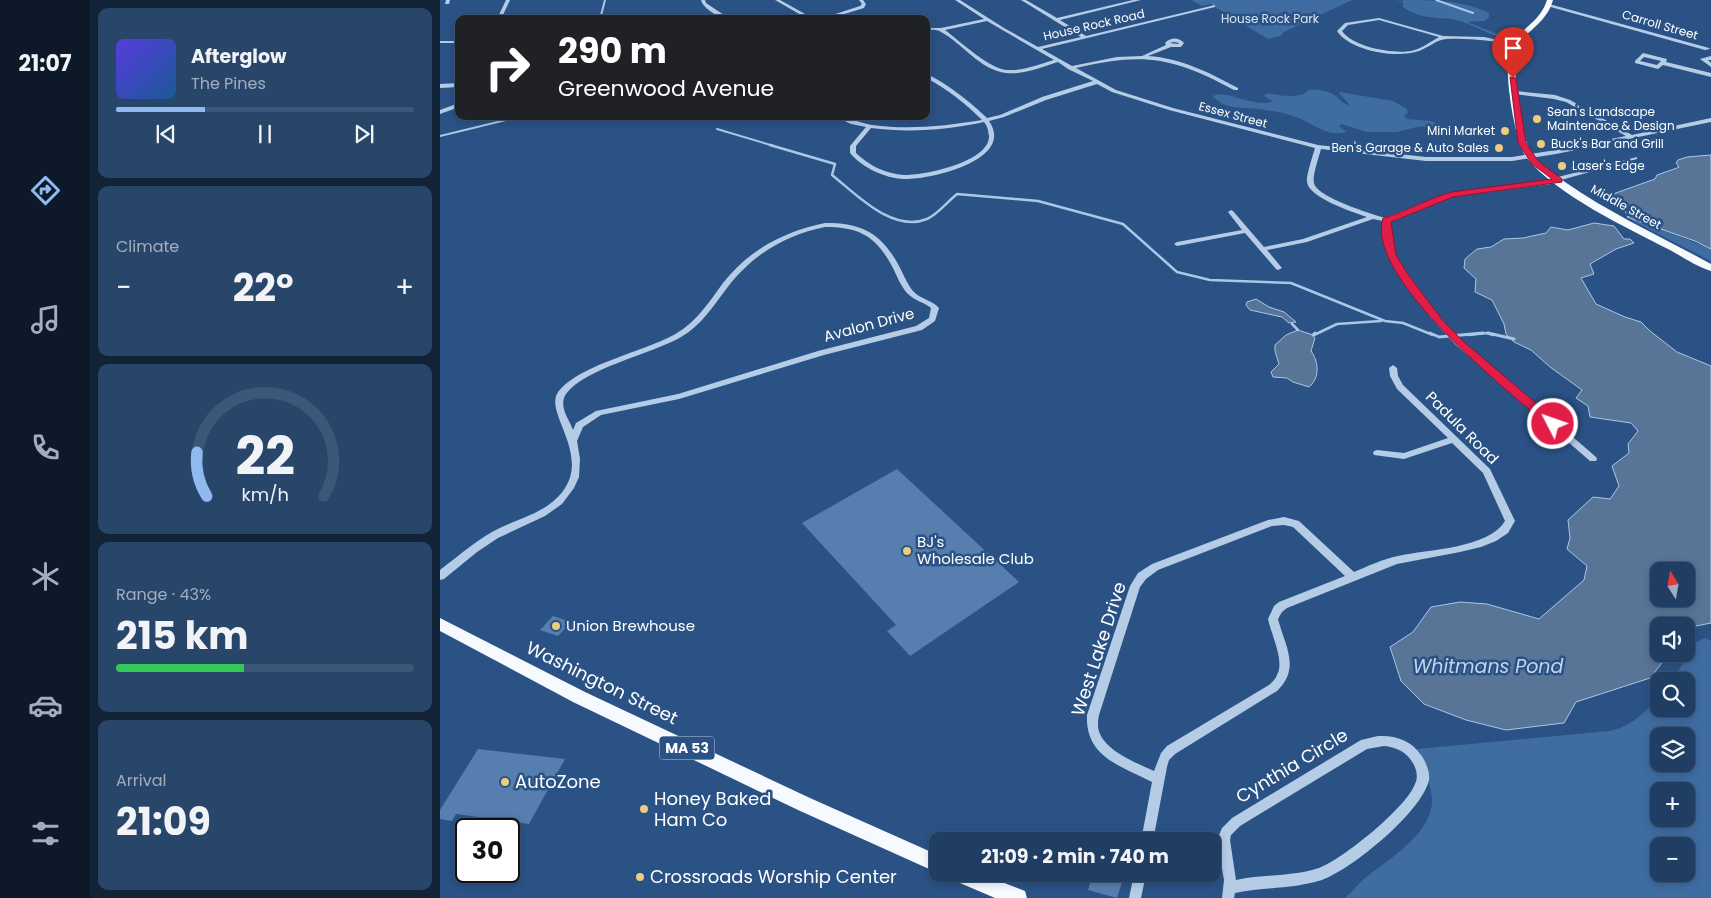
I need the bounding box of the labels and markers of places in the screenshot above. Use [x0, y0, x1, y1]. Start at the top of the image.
pin [1492, 27, 1534, 78]
place label: Sean's Landscape Maintenace & Design [1547, 103, 1675, 134]
marker: Sean's Landscape Maintenace & Design [1531, 113, 1543, 125]
place label: Mini Market [1427, 122, 1495, 139]
marker: Mini Market [1499, 125, 1511, 137]
place label: Buck's Bar and Grill [1551, 135, 1664, 152]
marker: Buck's Bar and Grill [1535, 138, 1547, 150]
place label: Ben's Garage & Auto Sales [1331, 139, 1489, 156]
marker: Ben's Garage & Auto Sales [1493, 142, 1505, 154]
place label: Laser's Edge [1572, 157, 1645, 174]
marker: Laser's Edge [1556, 160, 1568, 172]
place label: BJ's Wholesale Club [917, 531, 1034, 569]
marker: BJ's Wholesale Club [901, 545, 913, 557]
place label: Union Brewhouse [566, 615, 695, 636]
marker: Union Brewhouse [550, 620, 562, 632]
place label: AutoZone [515, 769, 601, 794]
marker: AutoZone [499, 776, 511, 788]
place label: Honey Baked Ham Co [654, 786, 771, 832]
marker: Honey Baked Ham Co [638, 803, 650, 815]
place label: Crossroads Worship Center [650, 864, 897, 889]
marker: Crossroads Worship Center [634, 871, 646, 883]

